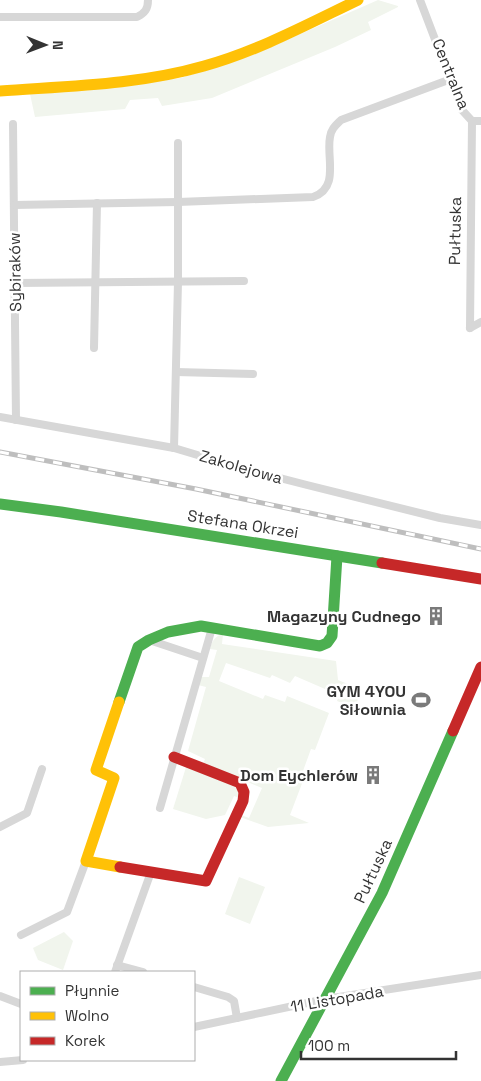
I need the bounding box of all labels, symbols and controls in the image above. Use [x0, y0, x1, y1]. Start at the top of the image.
north arrow [20, 20, 70, 70]
street label: Centralna [427, 35, 475, 113]
text: N [49, 40, 67, 50]
street label: Pułtuska [444, 197, 466, 265]
street label: Sybiraków [4, 232, 26, 312]
street label: Zakolejowa [197, 445, 285, 489]
street label: Stefana Okrzei [186, 505, 300, 543]
building icon: Magazyny Cudnego [425, 605, 447, 627]
place label: Magazyny Cudnego [267, 606, 421, 627]
place label: GYM 4YOU Siłownia [327, 681, 406, 720]
sports icon: GYM 4YOU Siłownia [410, 689, 432, 711]
building icon: Dom Eychlerów [362, 764, 384, 786]
place label: Dom Eychlerów [240, 765, 358, 786]
street label: Pułtuska [349, 836, 397, 906]
legend [20, 971, 195, 1061]
street label: 11 Listopada [289, 980, 385, 1018]
text: Płynnie [65, 981, 119, 1000]
text: Wolno [65, 1006, 109, 1025]
scale bar [301, 1028, 456, 1060]
text: Korek [65, 1031, 105, 1050]
text: 100 m [308, 1036, 350, 1055]

